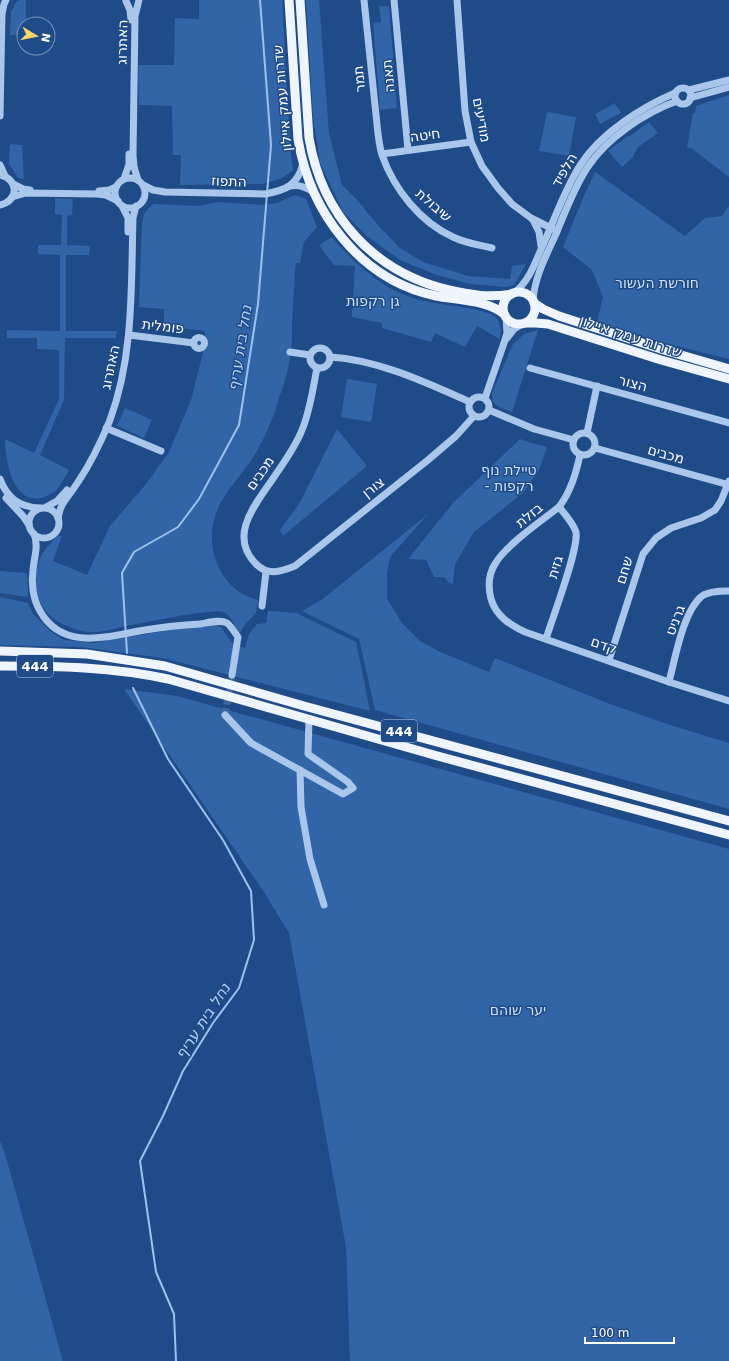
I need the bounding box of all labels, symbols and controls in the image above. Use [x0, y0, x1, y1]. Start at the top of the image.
north arrow [16, 16, 56, 56]
street label: האתרוג [114, 19, 130, 65]
text: N [38, 32, 53, 43]
street label: שדרות עמק איילון [269, 44, 295, 152]
street label: תאנה [379, 59, 397, 93]
street label: תמר [350, 65, 368, 93]
street label: מודיעים [470, 96, 494, 144]
street label: חיטה [409, 125, 441, 145]
street label: הלפיד [548, 150, 580, 190]
street label: התפוז [211, 172, 247, 190]
street label: שיבולת [413, 185, 455, 225]
park label: חורשת העשור [615, 275, 699, 291]
park label: גן רקפות [346, 293, 400, 309]
water label: נחל בית עריף [224, 304, 256, 392]
street label: שדרות עמק איילון [578, 312, 684, 360]
street label: פומלית [141, 315, 185, 337]
street label: האתרוג [97, 343, 123, 391]
street label: הצור [617, 371, 649, 395]
street label: מכבים [646, 441, 686, 467]
street label: מכבים [243, 453, 277, 493]
park label: טיילת נוף - רקפות [481, 462, 537, 494]
street label: צורן [359, 473, 387, 501]
street label: בזלת [512, 499, 546, 531]
street label: גזית [544, 553, 566, 580]
street label: שחם [612, 554, 636, 586]
street label: גרניט [662, 602, 688, 638]
street label: קדם [589, 633, 619, 657]
road number: 444 [17, 655, 53, 677]
road number: 444 [381, 720, 417, 742]
water label: נחל בית עריף [172, 980, 234, 1062]
park label: יער שוהם [490, 1002, 546, 1018]
scale bar [585, 1319, 674, 1345]
text: 100 m [591, 1326, 629, 1340]

